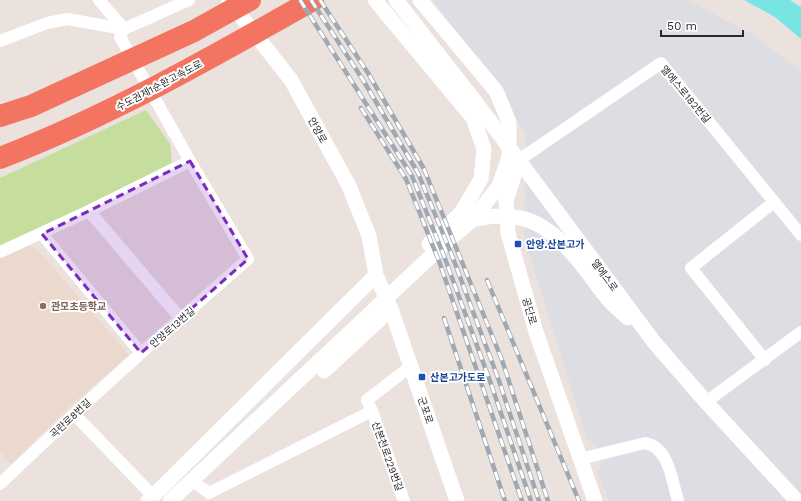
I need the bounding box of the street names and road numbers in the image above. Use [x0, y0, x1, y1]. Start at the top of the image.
street label: 수도권제1순환고속도로 [114, 58, 204, 113]
street label: 엘에스로182번길 [659, 64, 713, 125]
street label: 안양로 [306, 116, 329, 145]
street label: 엘에스로 [589, 257, 620, 293]
street label: 공단로 [520, 296, 539, 326]
street label: 안양로13번길 [148, 305, 197, 350]
street label: 군포로 [416, 395, 435, 425]
street label: 곡란로8번길 [48, 397, 93, 440]
street label: 산본천로229번길 [370, 420, 405, 492]

